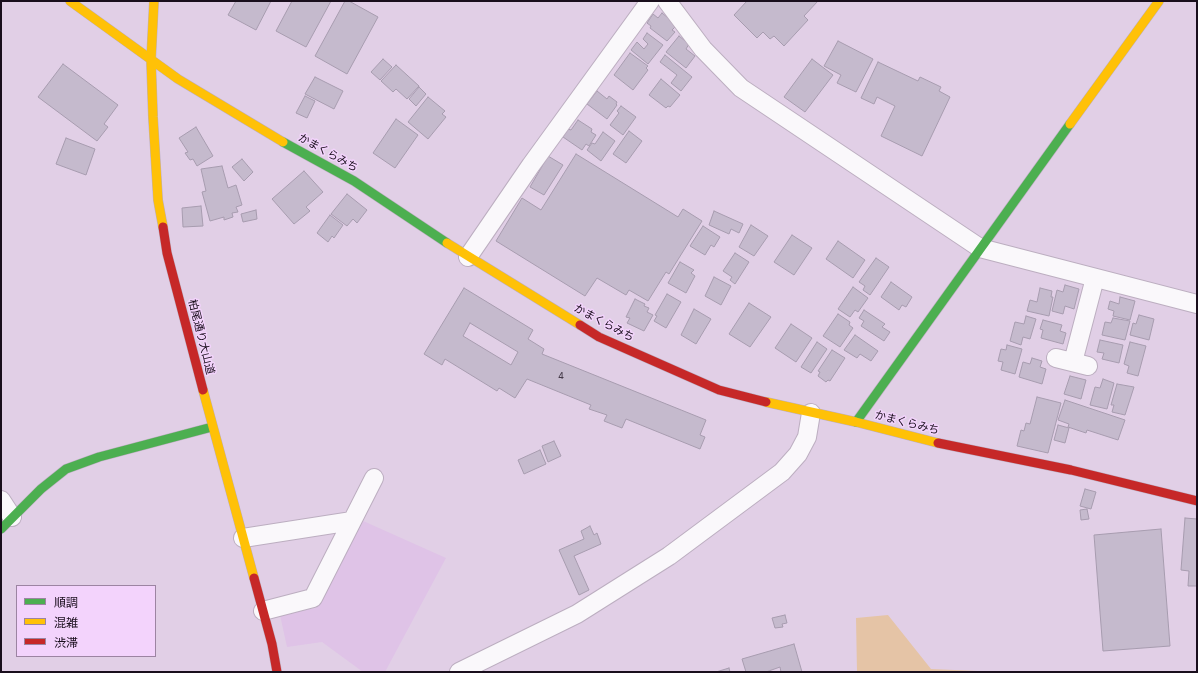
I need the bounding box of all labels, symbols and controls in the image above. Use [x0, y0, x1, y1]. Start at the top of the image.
street label: かまくらみち [296, 131, 360, 175]
street label: 柏尾通り大山道 [185, 298, 217, 376]
street label: かまくらみち [572, 302, 636, 344]
house number: 4 [558, 371, 564, 381]
street label: かまくらみち [873, 409, 941, 437]
legend [16, 585, 156, 657]
text: 順調 [54, 596, 78, 610]
text: 混雑 [54, 616, 78, 630]
text: 渋滞 [54, 636, 78, 650]

